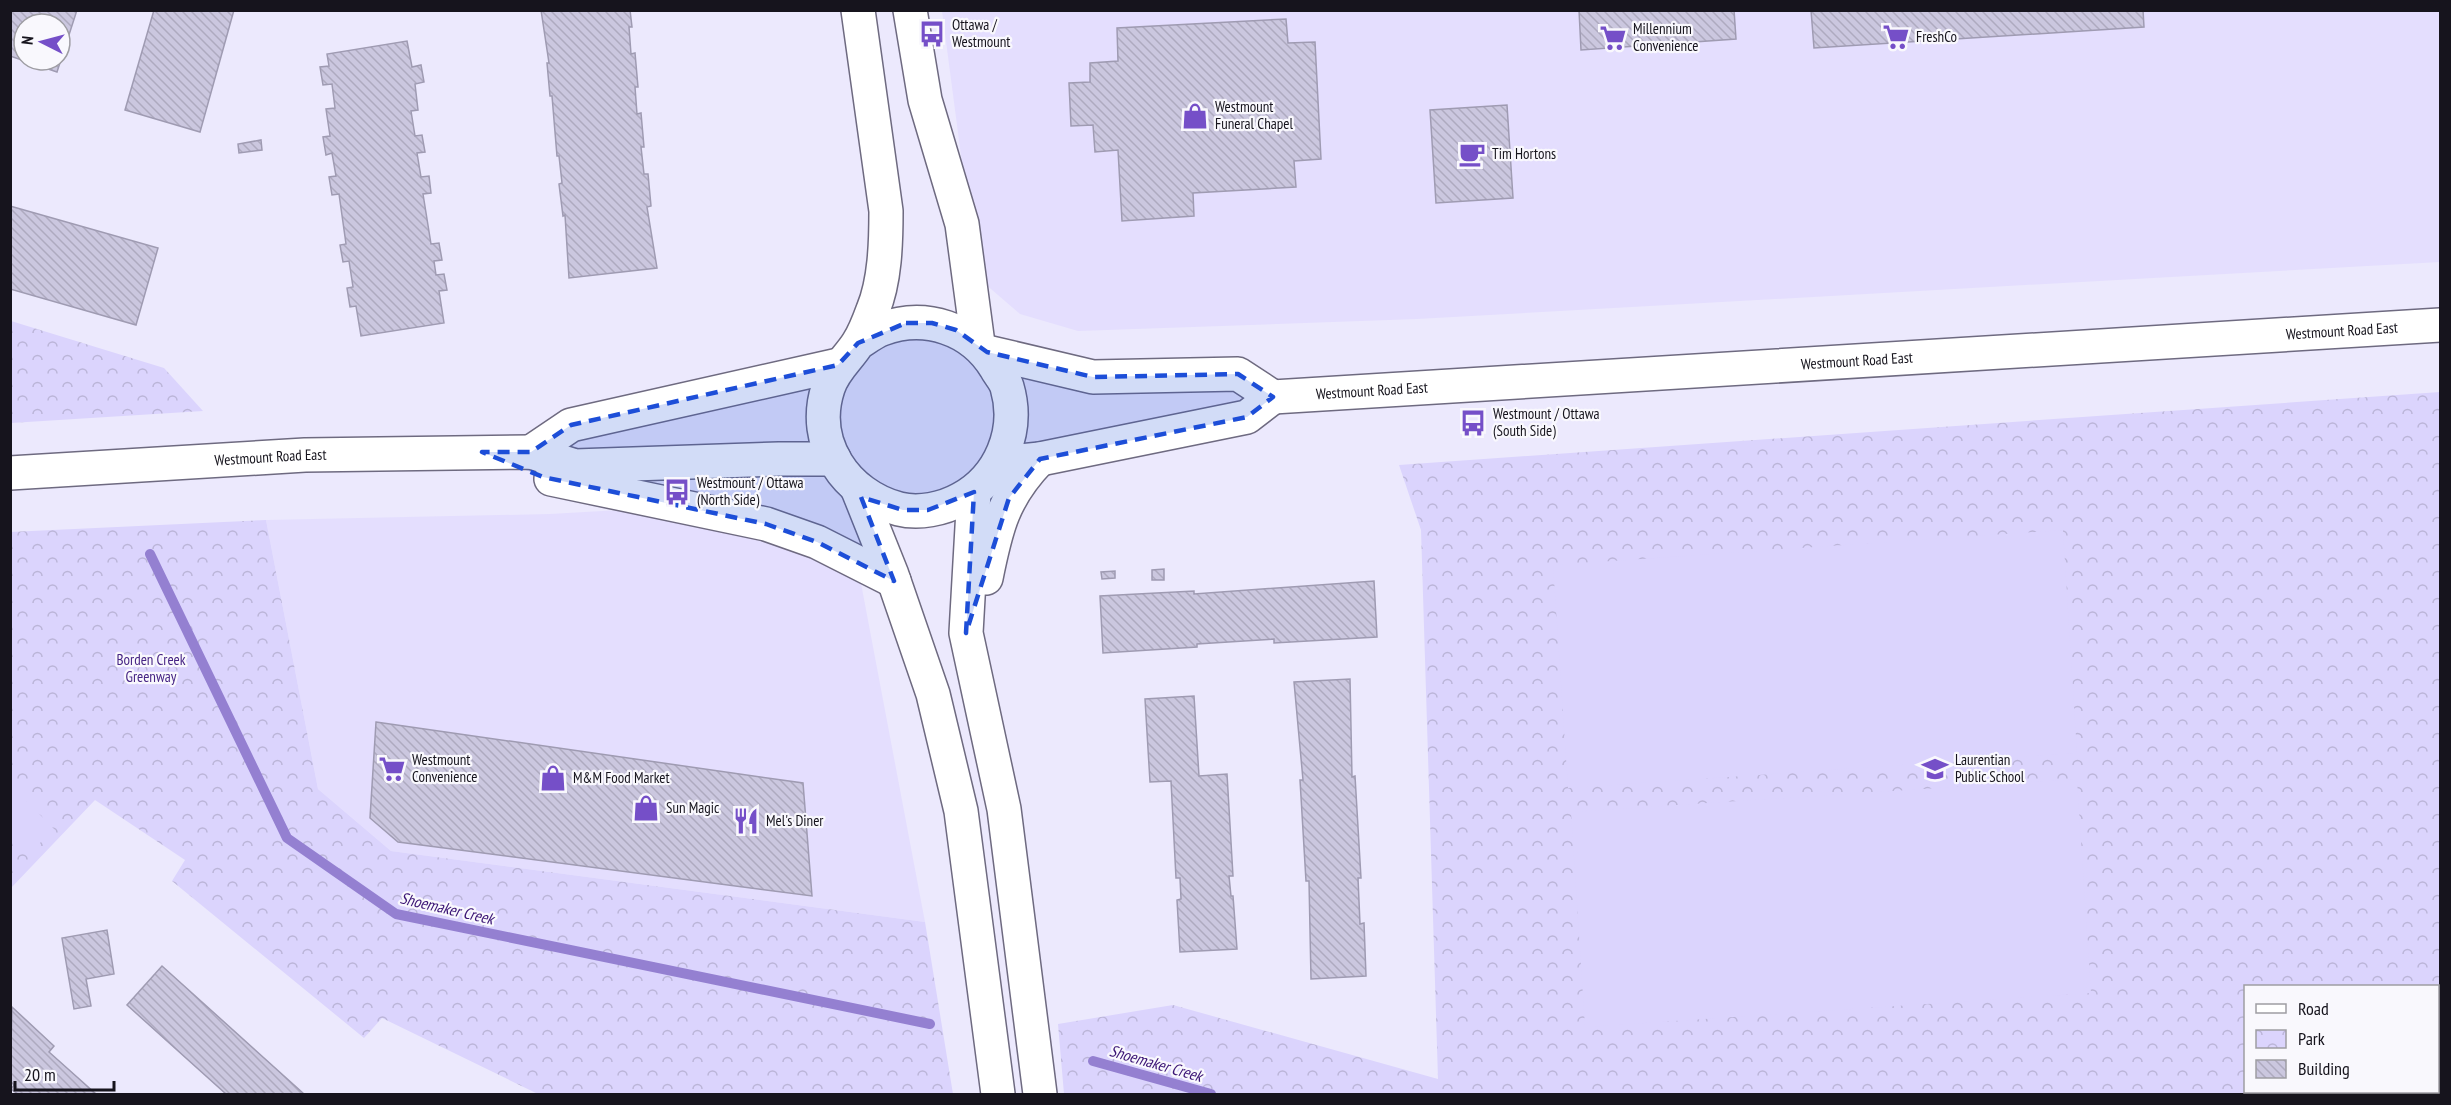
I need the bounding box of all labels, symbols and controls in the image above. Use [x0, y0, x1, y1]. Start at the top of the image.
north arrow [12, 12, 72, 72]
place label: Ottawa / Westmount [952, 15, 1010, 51]
bus stop icon: Ottawa / Westmount [917, 19, 947, 49]
place label: Millennium Convenience [1633, 19, 1698, 55]
supermarket icon: FreshCo [1881, 22, 1911, 52]
supermarket icon: Millennium Convenience [1598, 23, 1628, 53]
place label: FreshCo [1916, 27, 1957, 46]
text: N [17, 35, 37, 46]
place label: Westmount Funeral Chapel [1215, 97, 1293, 133]
shop icon: Westmount Funeral Chapel [1180, 101, 1210, 131]
cafe icon: Tim Hortons [1457, 139, 1487, 169]
place label: Tim Hortons [1492, 144, 1556, 163]
street label: Westmount Road East [2285, 318, 2398, 343]
street label: Westmount Road East [1800, 348, 1913, 373]
street label: Westmount Road East [1315, 377, 1428, 403]
place label: Westmount / Ottawa (South Side) [1493, 404, 1600, 440]
bus stop icon: Westmount / Ottawa (South Side) [1458, 408, 1488, 438]
street label: Westmount Road East [214, 445, 327, 470]
place label: Westmount / Ottawa (North Side) [697, 473, 804, 509]
bus stop icon: Westmount / Ottawa (North Side) [662, 477, 692, 507]
park label: Borden Creek Greenway [117, 650, 186, 686]
place label: Westmount Convenience [412, 750, 477, 786]
place label: Laurentian Public School [1955, 750, 2025, 786]
supermarket icon: Westmount Convenience [377, 754, 407, 784]
school or university icon: Laurentian Public School [1920, 754, 1950, 784]
shop icon: M&M Food Market [538, 763, 568, 793]
place label: M&M Food Market [573, 768, 670, 787]
shop icon: Sun Magic [631, 793, 661, 823]
place label: Sun Magic [666, 798, 720, 817]
restaurant icon: Mel's Diner [731, 806, 761, 836]
place label: Mel's Diner [766, 811, 824, 830]
water label: Shoemaker Creek [398, 888, 497, 929]
legend [2244, 985, 2439, 1093]
text: Road [2298, 997, 2329, 1020]
text: Park [2298, 1027, 2325, 1050]
water label: Shoemaker Creek [1107, 1040, 1206, 1086]
scale bar [15, 1054, 114, 1092]
text: Building [2298, 1057, 2350, 1080]
text: 20 m [24, 1063, 56, 1086]

